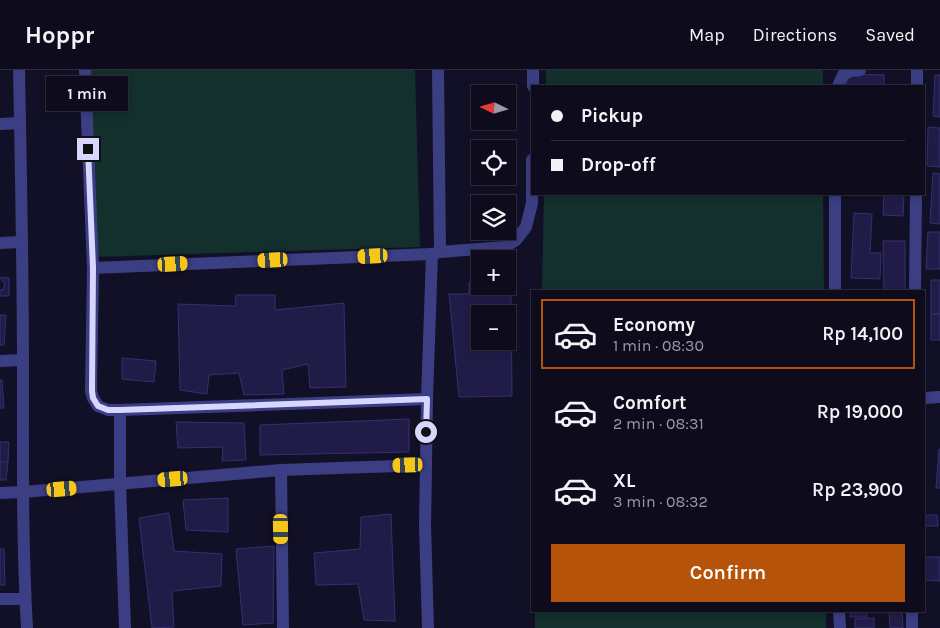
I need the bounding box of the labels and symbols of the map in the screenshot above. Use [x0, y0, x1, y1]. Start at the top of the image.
callout: 1 min [47, 77, 129, 112]
north arrow [471, 85, 516, 130]
route end [77, 138, 99, 160]
car [357, 248, 388, 264]
car [257, 252, 288, 268]
car [157, 256, 188, 272]
route start [415, 421, 437, 443]
car [392, 457, 423, 473]
car [157, 470, 188, 488]
car [46, 480, 77, 498]
car [273, 514, 288, 544]

